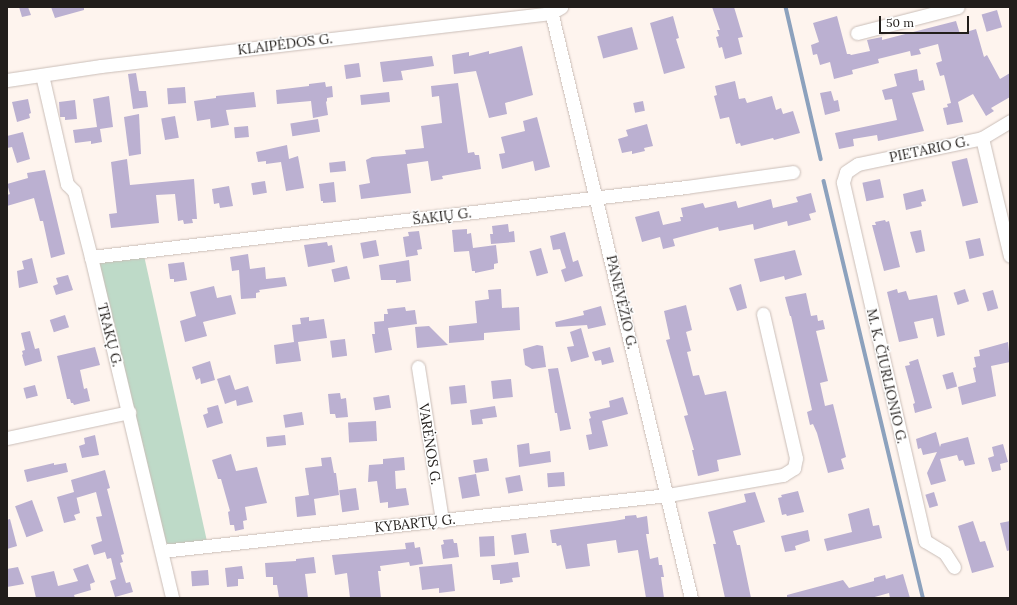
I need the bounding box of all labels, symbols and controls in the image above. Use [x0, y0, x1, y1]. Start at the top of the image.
scale bar [881, 8, 971, 34]
text: 50 m [886, 15, 914, 30]
street label: KLAIPĖDOS G. [237, 30, 333, 58]
street label: PIETARIO G. [887, 132, 971, 166]
street label: ŠAKIŲ G. [412, 204, 472, 228]
street label: PANEVĖŽIO G. [603, 253, 641, 351]
street label: TRAKŲ G. [94, 301, 126, 369]
street label: M. K. ČIURLIONIO G. [863, 307, 911, 445]
street label: VARĖNOS G. [415, 402, 445, 486]
street label: KYBARTŲ G. [374, 510, 456, 536]

